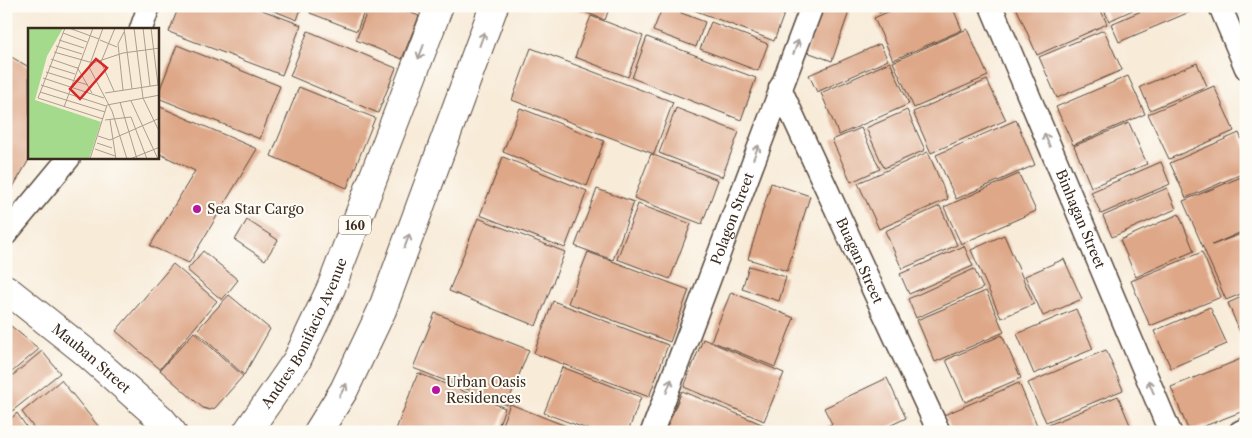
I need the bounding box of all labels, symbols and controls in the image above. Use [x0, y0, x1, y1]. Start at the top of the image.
inset map [28, 28, 159, 159]
one-way arrow [478, 32, 487, 48]
one-way arrow [792, 40, 801, 55]
one-way arrow [416, 44, 425, 59]
one-way arrow [1042, 133, 1052, 148]
one-way arrow [752, 145, 761, 160]
street label: Binhagan Street [1052, 167, 1109, 271]
street label: Polagon Street [707, 170, 758, 267]
place label: Sea Star Cargo [207, 200, 304, 218]
marker: Sea Star Cargo [191, 203, 203, 215]
street label: Buagan Street [832, 215, 887, 306]
road number: 160 [339, 216, 371, 234]
one-way arrow [403, 234, 412, 249]
street label: Andres Bonifacio Avenue [257, 255, 351, 413]
street label: Mauban Street [48, 320, 135, 397]
place label: Urban Oasis Residences [446, 373, 526, 407]
one-way arrow [665, 379, 674, 394]
one-way arrow [1146, 380, 1155, 395]
one-way arrow [339, 384, 349, 398]
marker: Urban Oasis Residences [430, 384, 442, 396]

